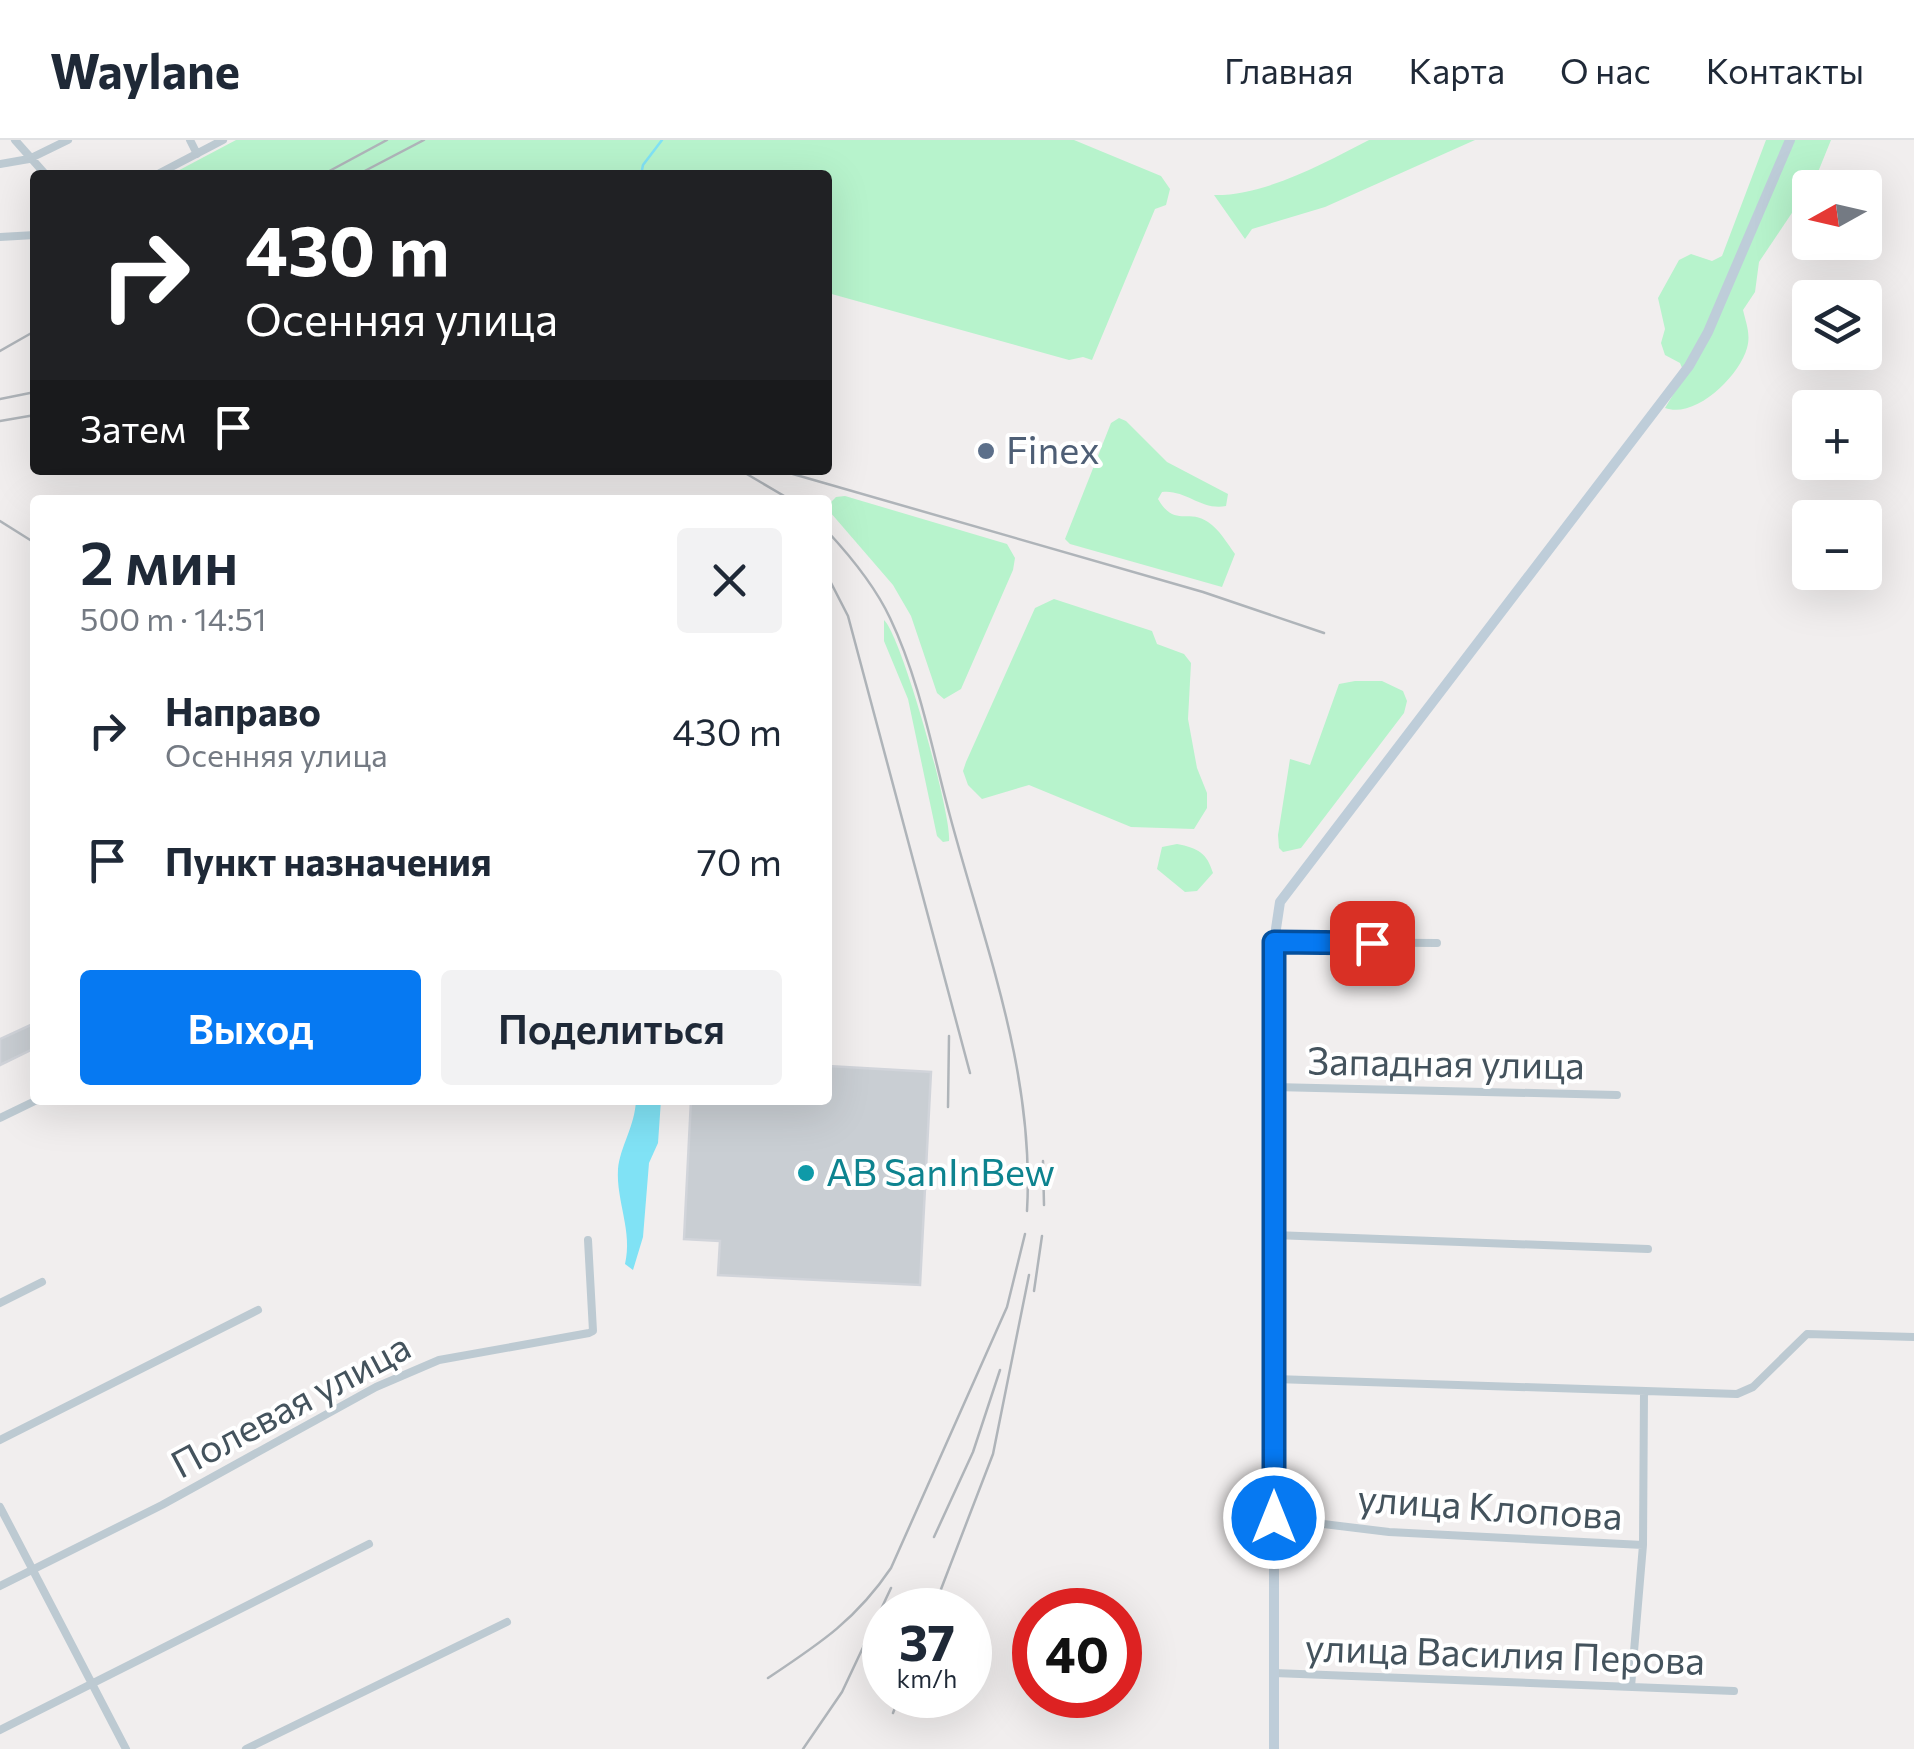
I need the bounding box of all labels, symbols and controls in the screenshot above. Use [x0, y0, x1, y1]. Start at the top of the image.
text: Waylane [50, 40, 240, 99]
text: Главная [1224, 48, 1354, 91]
text: Карта [1409, 48, 1505, 91]
text: О нас [1560, 48, 1651, 91]
text: Контакты [1706, 48, 1864, 91]
north arrow [1792, 170, 1882, 260]
map controls [1792, 170, 1882, 590]
text: 430 m [245, 205, 450, 290]
icon: right [80, 210, 210, 340]
button: layers [1792, 280, 1882, 370]
text: Осенняя улица [245, 290, 558, 345]
button: + [1792, 390, 1882, 480]
icon: arrive [206, 400, 261, 455]
text: Затем [80, 404, 186, 451]
place label: Finex [1006, 425, 1100, 472]
marker: Finex [975, 440, 997, 462]
button: − [1792, 500, 1882, 590]
text: 2 мин [80, 524, 239, 597]
button: close [677, 528, 782, 633]
text: 500 m · 14:51 [80, 598, 267, 638]
text: Направо [165, 687, 321, 734]
icon: right [80, 703, 135, 758]
text: 430 m [672, 707, 782, 754]
text: Осенняя улица [165, 734, 388, 774]
icon: arrive [80, 833, 135, 888]
text: Пункт назначения [165, 837, 492, 884]
text: 70 m [697, 837, 782, 884]
pin [1330, 901, 1415, 986]
icon: arrive [1345, 916, 1400, 971]
button: Выход [80, 970, 421, 1085]
button: Поделиться [441, 970, 782, 1085]
street label: Западная улица [1307, 1036, 1585, 1087]
place label: AB SanInBew [826, 1147, 1055, 1194]
marker: AB SanInBew [795, 1162, 817, 1184]
street label: Полевая улица [162, 1321, 417, 1486]
position arrow [1222, 1466, 1326, 1570]
street label: улица Клопова [1356, 1473, 1624, 1538]
speed limit sign: 40 [1012, 1588, 1142, 1718]
text: 37 [899, 1610, 955, 1671]
street label: улица Василия Перова [1304, 1622, 1706, 1683]
text: km/h [897, 1663, 957, 1693]

